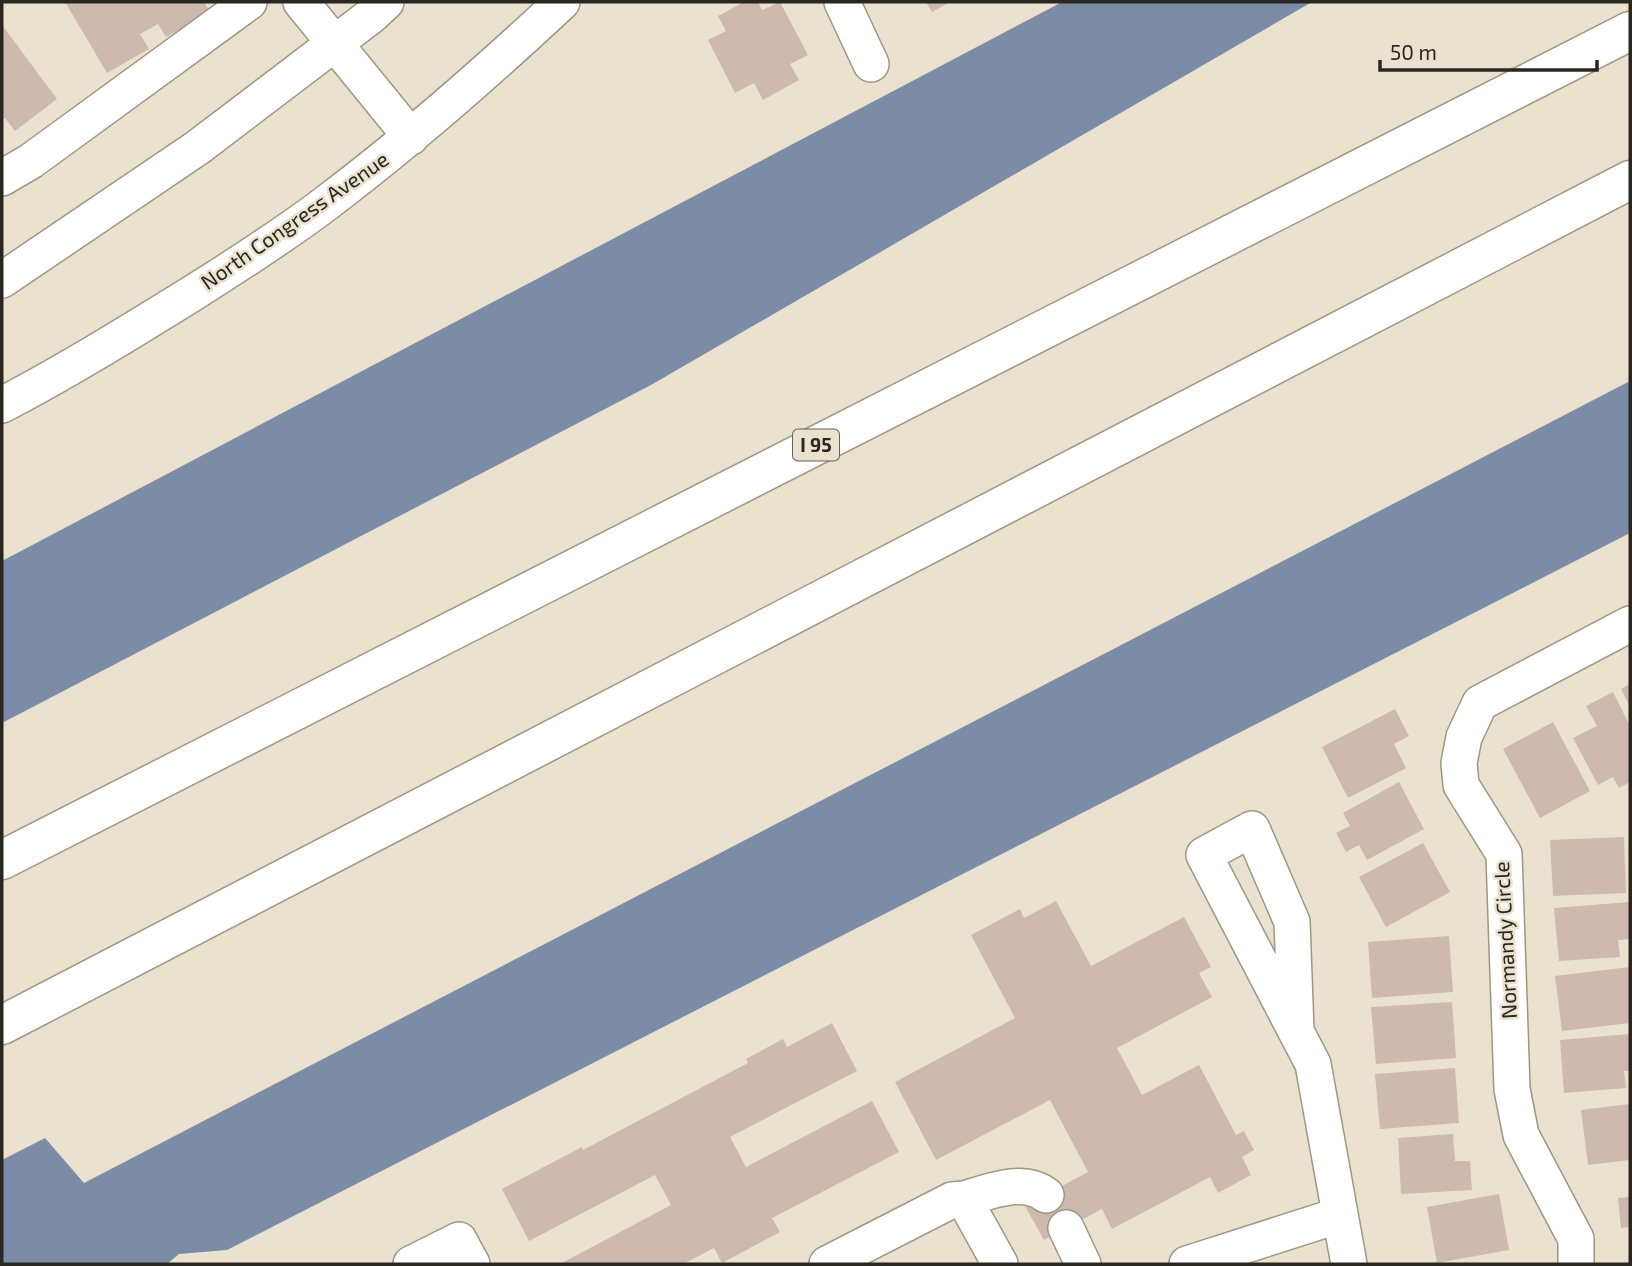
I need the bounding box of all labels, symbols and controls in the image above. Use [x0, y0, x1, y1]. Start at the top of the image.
scale bar [1380, 28, 1597, 72]
text: 50 m [1390, 39, 1437, 64]
street label: North Congress Avenue [196, 146, 393, 294]
road number: I 95 [793, 430, 839, 460]
street label: Normandy Circle [1488, 861, 1521, 1020]

